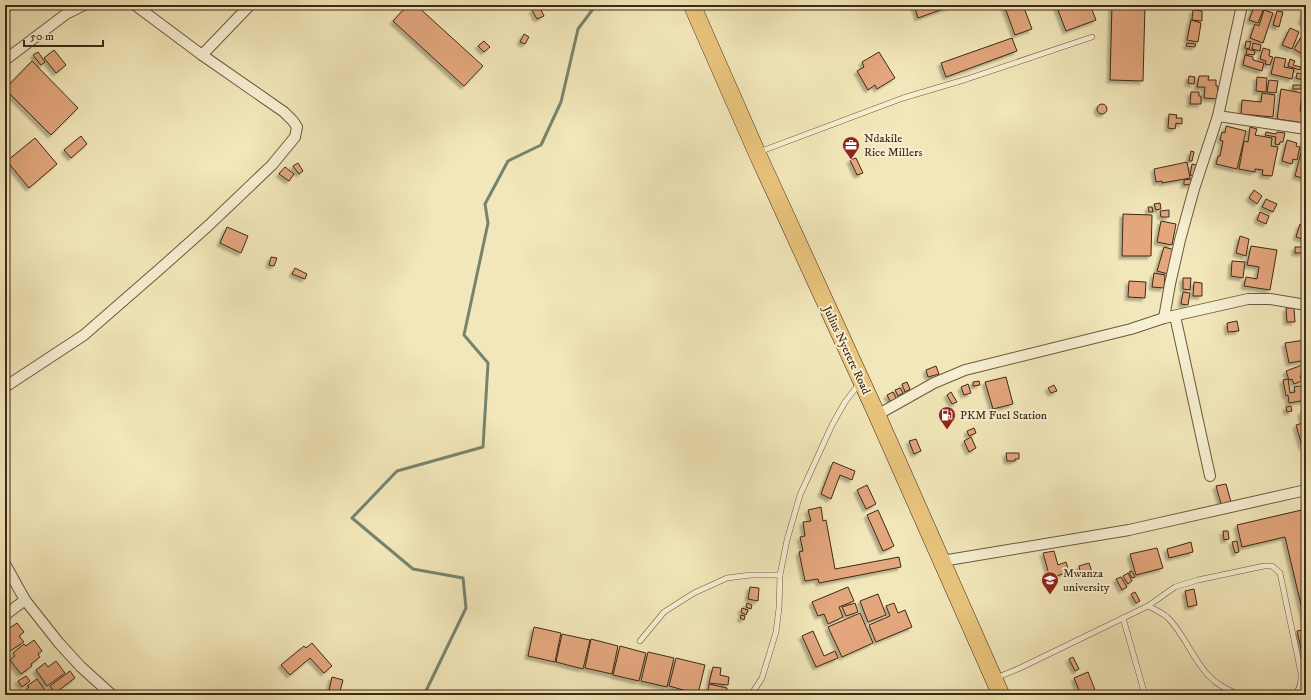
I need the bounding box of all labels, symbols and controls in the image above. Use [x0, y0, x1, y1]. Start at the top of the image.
scale bar [24, 22, 103, 48]
text: 50 m [30, 29, 54, 44]
place label: Ndakile Rice Millers [864, 131, 922, 160]
office icon: Ndakile Rice Millers [841, 135, 861, 160]
street label: Julius Nyerere Road [819, 303, 874, 397]
fuel station icon: PKM Fuel Station [937, 405, 957, 430]
place label: PKM Fuel Station [960, 408, 1048, 423]
place label: Mwanza university [1063, 566, 1110, 595]
school or university icon: Mwanza university [1040, 570, 1060, 595]

